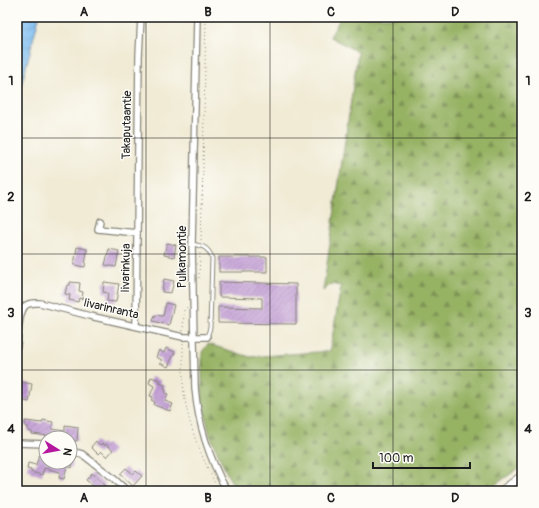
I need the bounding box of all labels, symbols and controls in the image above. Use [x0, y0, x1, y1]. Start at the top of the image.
text: A [80, 4, 89, 20]
text: B [204, 4, 212, 20]
text: C [327, 4, 335, 20]
text: D [451, 4, 459, 20]
text: 1 [8, 73, 14, 89]
text: 1 [525, 73, 531, 89]
street label: Takaputaantie [119, 90, 135, 160]
text: 2 [7, 189, 15, 205]
text: 2 [524, 189, 532, 205]
street label: Pulkamontie [175, 226, 190, 288]
street label: Iivarinkuja [118, 243, 134, 293]
street label: Iivarinranta [82, 295, 141, 323]
text: 3 [7, 305, 15, 321]
text: 3 [524, 305, 532, 321]
text: 4 [7, 421, 15, 437]
text: 4 [524, 421, 532, 437]
north arrow [38, 430, 78, 470]
scale bar [373, 444, 470, 470]
text: N [60, 447, 74, 457]
text: 100 m [379, 451, 414, 466]
text: A [80, 490, 89, 506]
text: B [204, 490, 212, 506]
text: C [327, 490, 335, 506]
text: D [451, 490, 459, 506]

